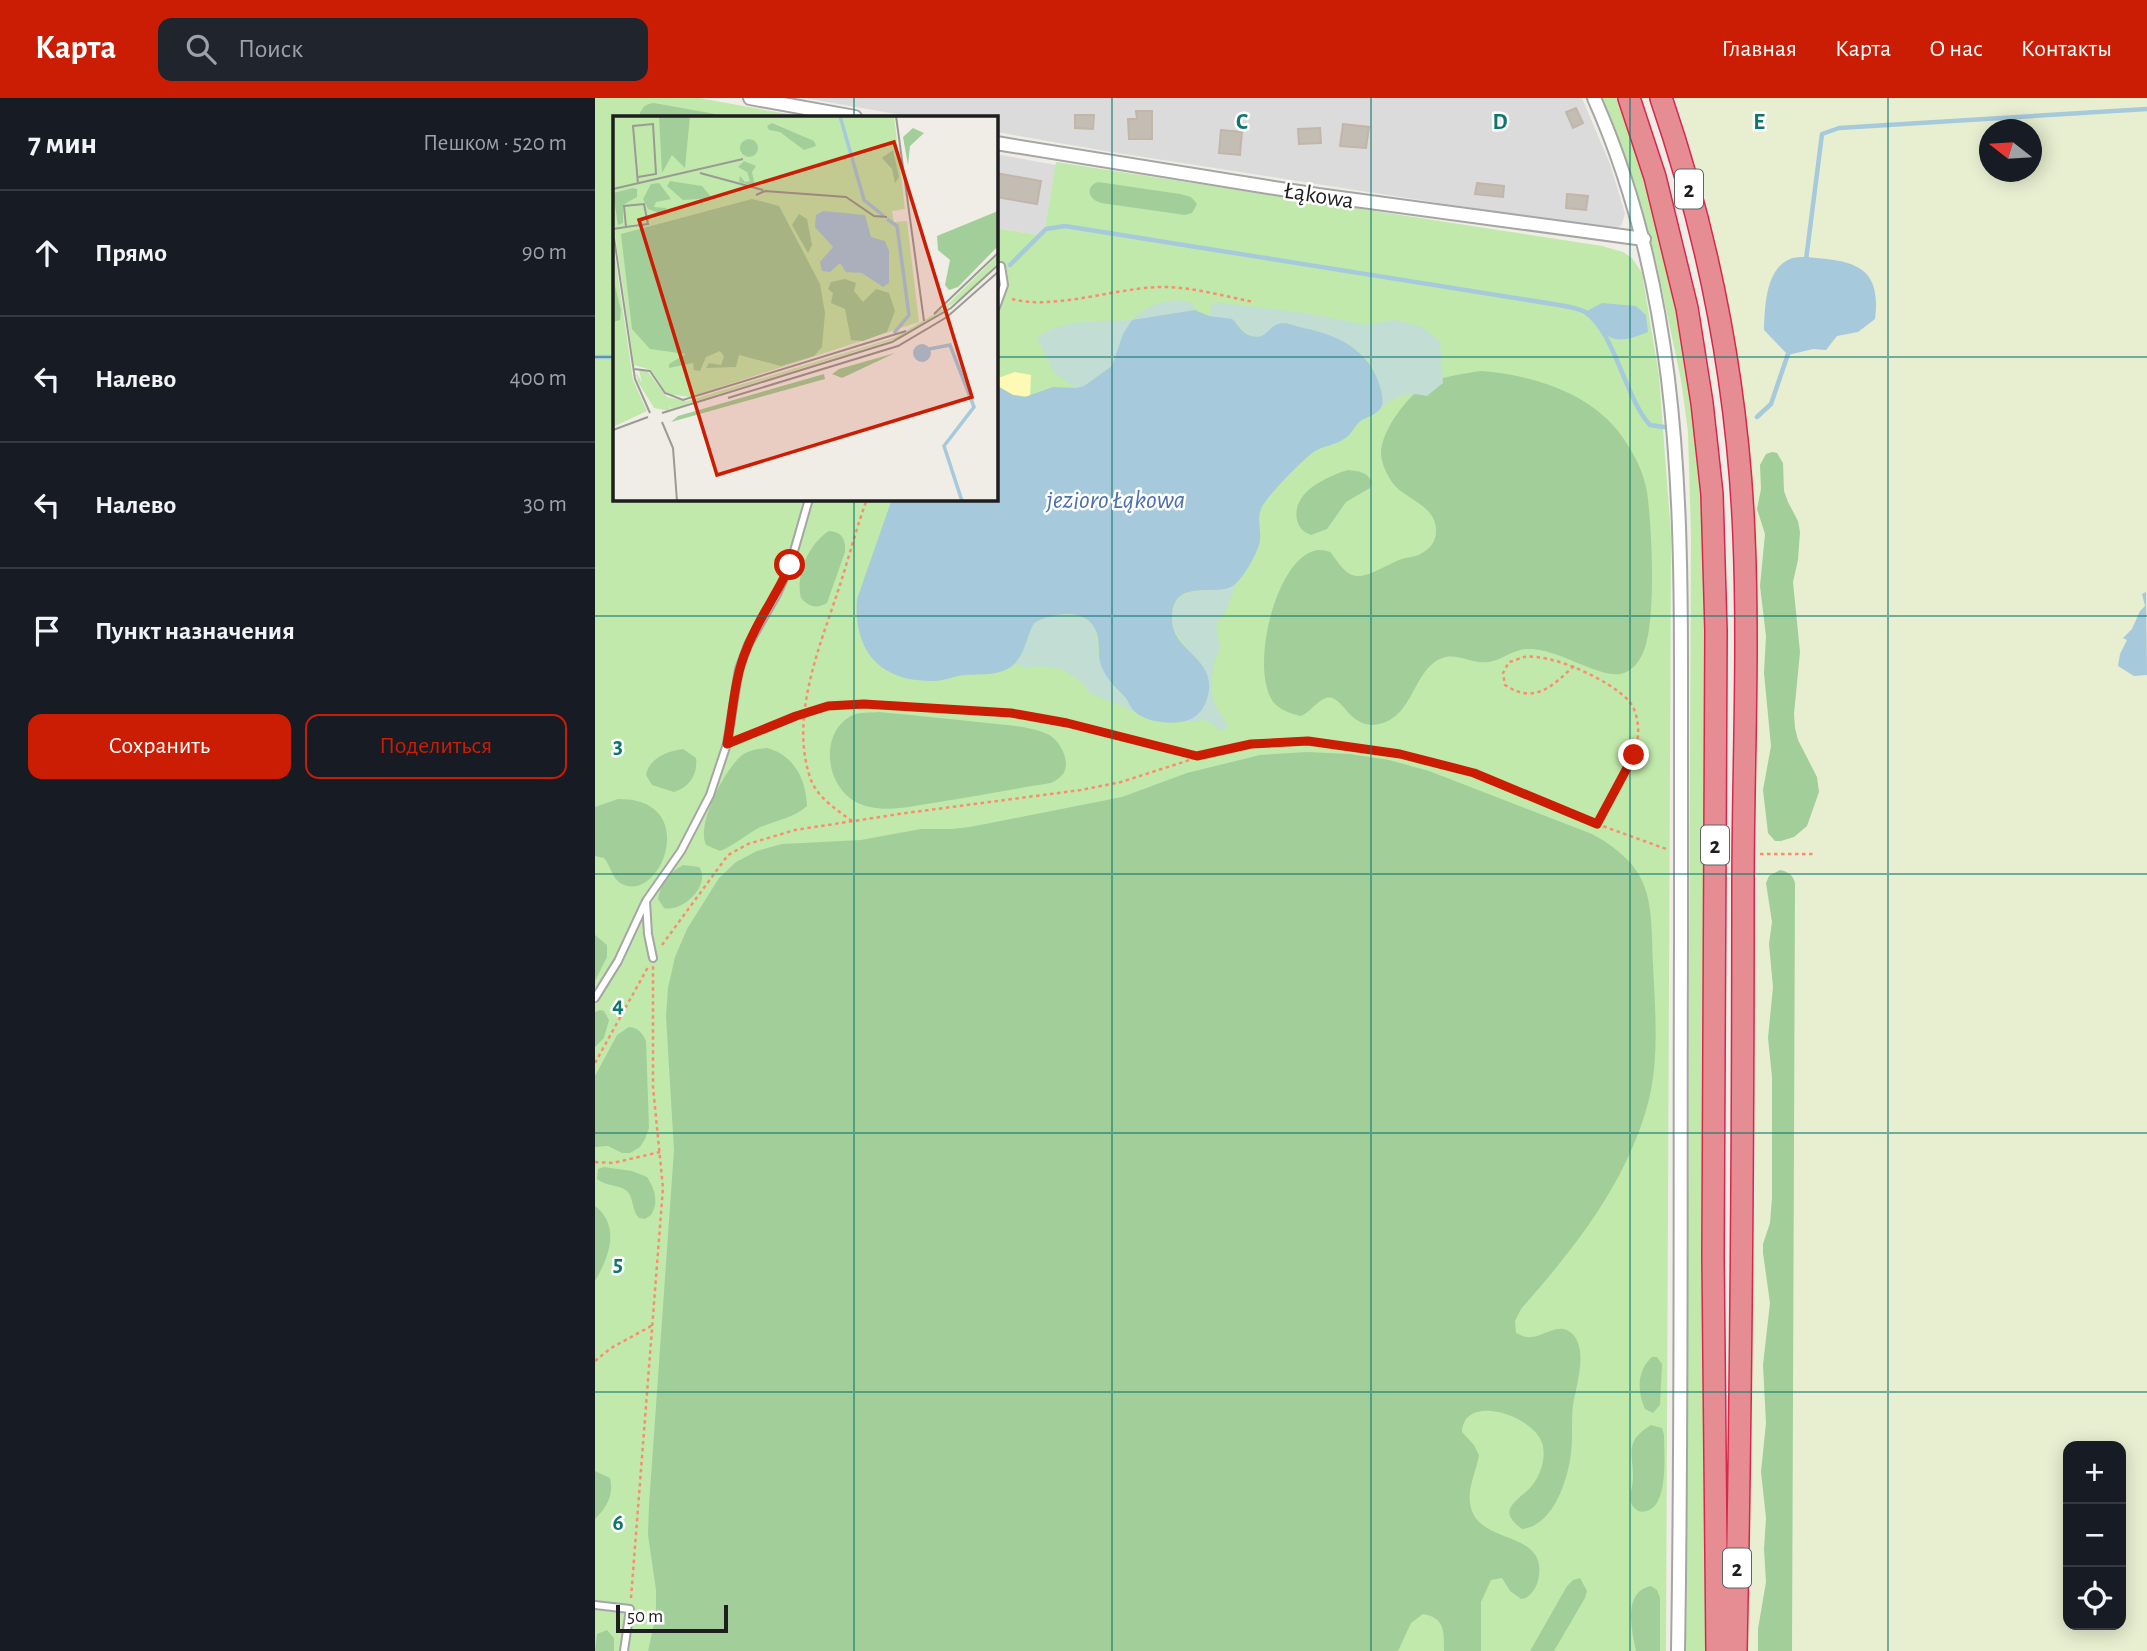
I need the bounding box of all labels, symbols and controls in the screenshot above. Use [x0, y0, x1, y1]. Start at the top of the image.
search box [158, 18, 648, 81]
icon: search [182, 30, 220, 68]
text: Карта [35, 32, 116, 65]
text: Поиск [238, 36, 303, 62]
text: Главная [1722, 37, 1797, 61]
text: Карта [1835, 37, 1891, 61]
text: О нас [1929, 37, 1983, 61]
text: Контакты [2021, 37, 2112, 61]
text: C [1236, 111, 1248, 134]
text: D [1492, 111, 1508, 134]
text: E [1753, 111, 1765, 134]
inset map [613, 116, 997, 500]
north arrow [1979, 119, 2042, 182]
text: 7 мин [28, 129, 97, 159]
text: Пешком · 520 m [423, 132, 567, 155]
road number: 2 [1675, 170, 1703, 208]
street label: Łąkowa [1282, 179, 1355, 213]
icon: ahead [28, 234, 66, 272]
text: Прямо [95, 240, 167, 266]
text: 90 m [522, 241, 567, 264]
icon: left [28, 360, 66, 398]
text: Налево [95, 366, 176, 392]
text: 400 m [509, 367, 567, 390]
icon: left [28, 486, 66, 524]
water label: jezioro Łąkowa [1045, 487, 1185, 513]
text: Налево [95, 492, 176, 518]
text: 30 m [523, 493, 567, 516]
route start [774, 549, 805, 580]
icon: arrive [28, 612, 66, 650]
text: Пункт назначения [95, 618, 295, 644]
button: Сохранить [28, 714, 291, 779]
button: Поделиться [305, 714, 567, 779]
text: 3 [613, 735, 623, 758]
route end [1618, 739, 1649, 770]
road number: 2 [1701, 825, 1729, 864]
text: 4 [612, 994, 624, 1017]
text: 5 [613, 1253, 623, 1276]
map controls [2063, 1441, 2126, 1630]
button: + [2063, 1441, 2126, 1504]
button: − [2063, 1504, 2126, 1567]
text: 6 [612, 1512, 624, 1535]
road number: 2 [1723, 1548, 1751, 1588]
button: locate [2063, 1567, 2126, 1630]
scale bar [616, 1602, 728, 1634]
text: 50 m [627, 1607, 663, 1626]

